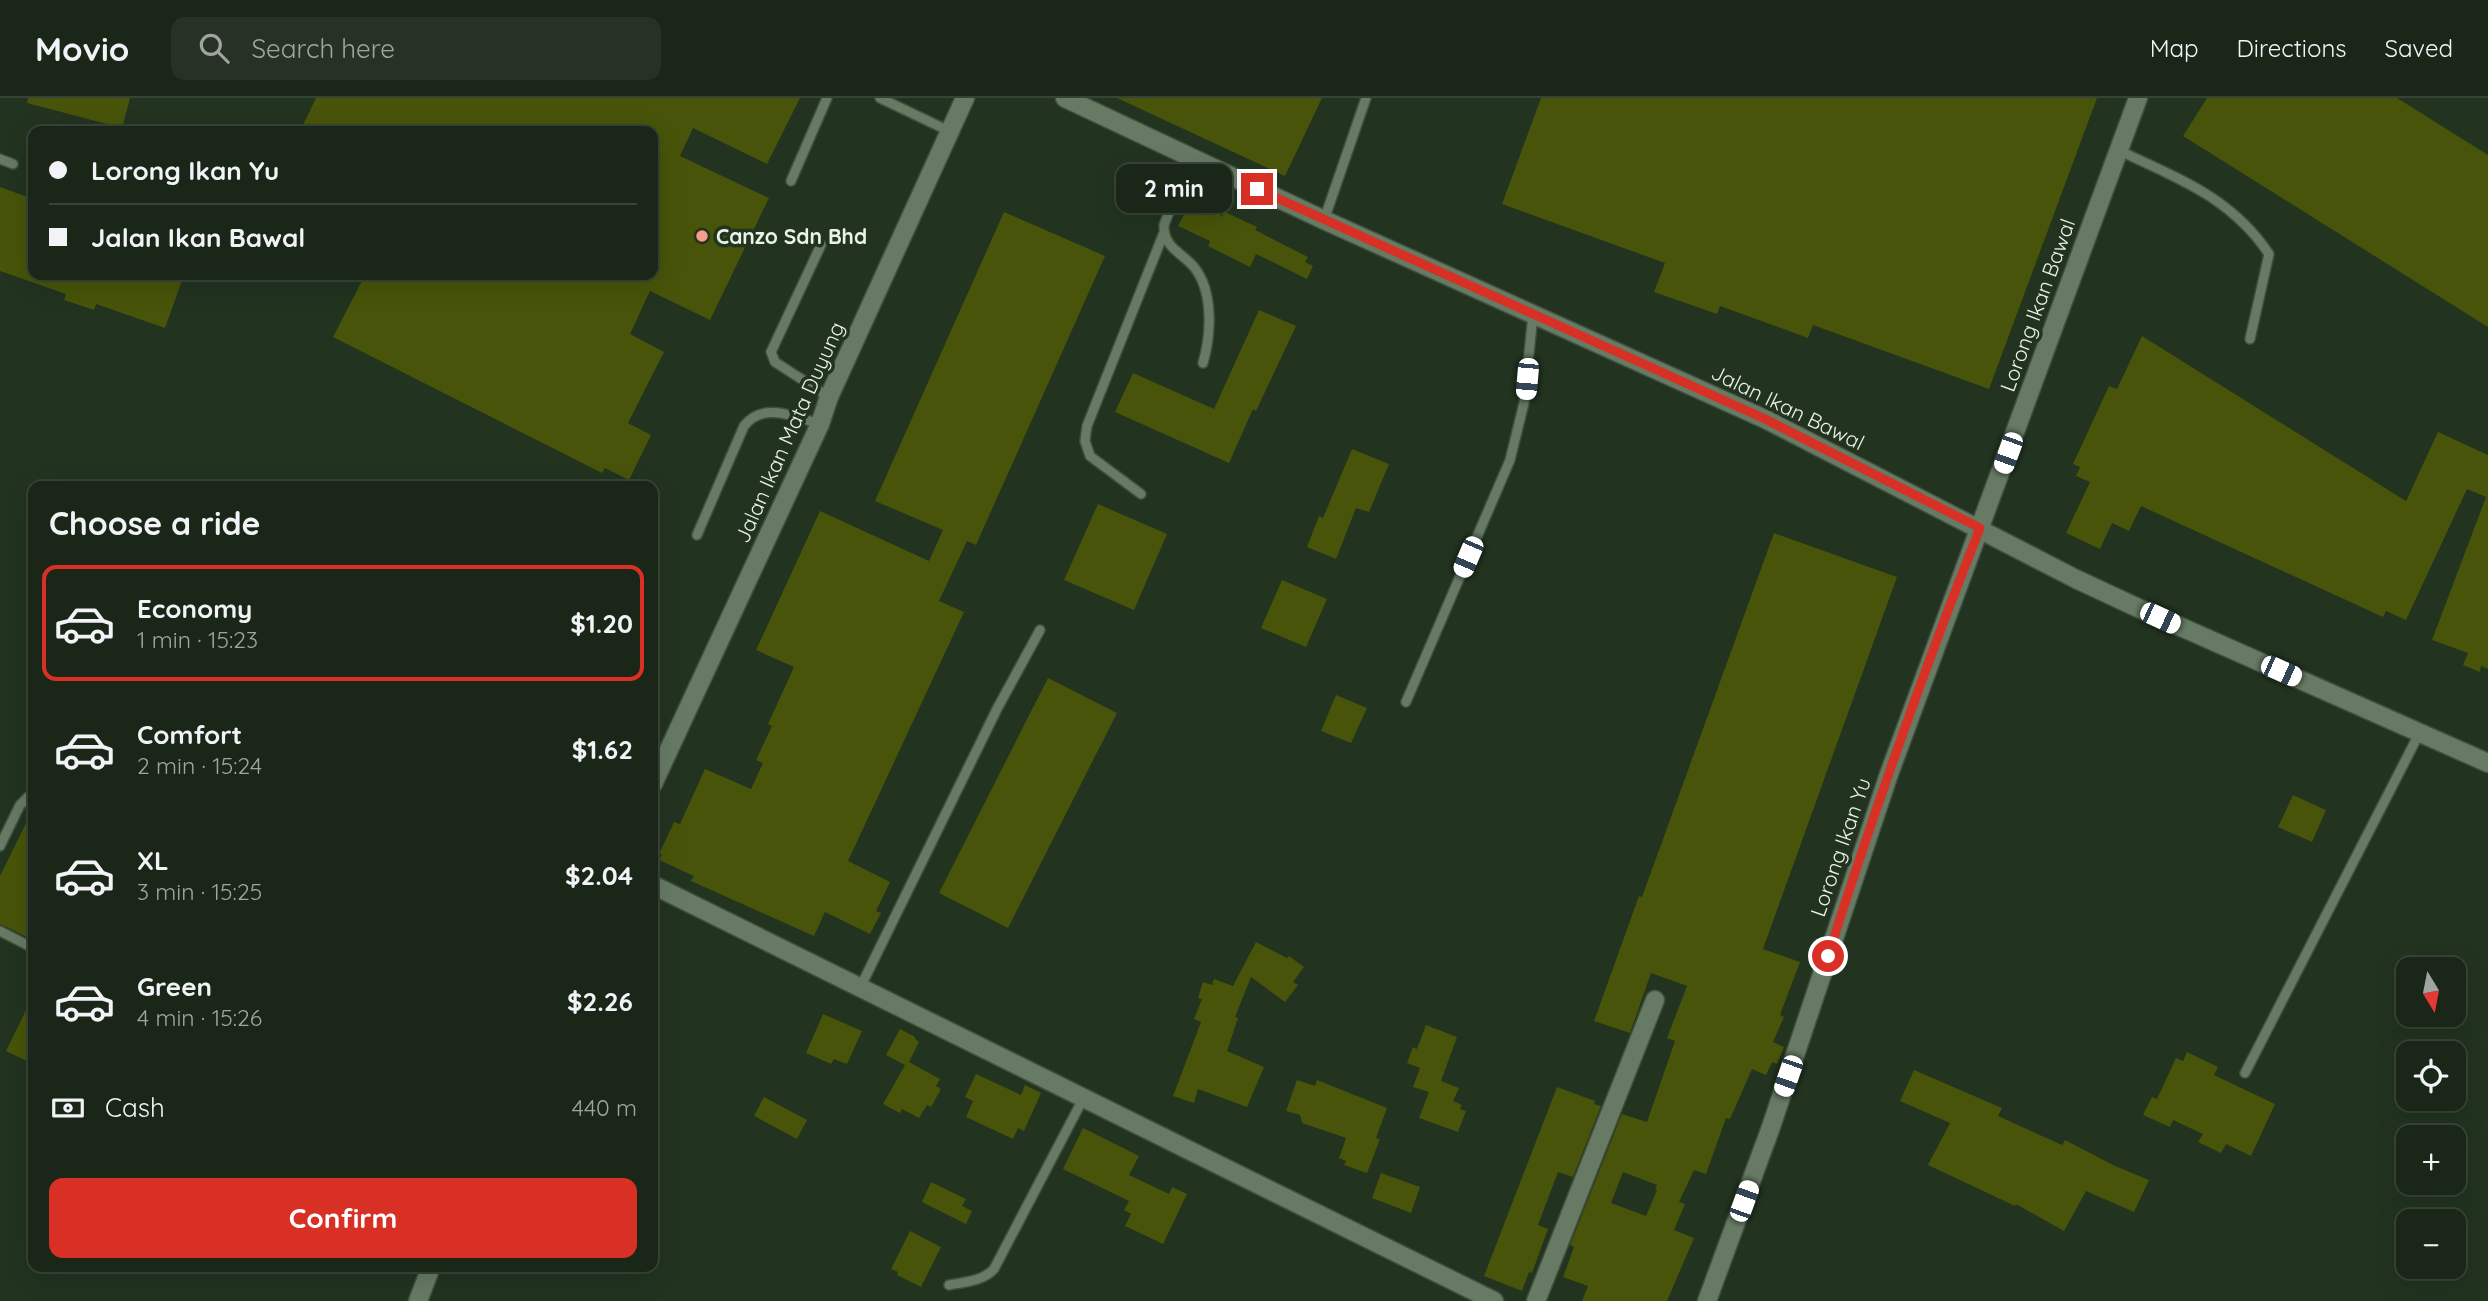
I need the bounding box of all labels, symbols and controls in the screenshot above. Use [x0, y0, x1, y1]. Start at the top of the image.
search box [171, 17, 661, 80]
text: Movio [35, 28, 129, 69]
icon: search [195, 29, 233, 67]
text: Search here [251, 32, 395, 65]
text: Map [2150, 33, 2199, 63]
text: Directions [2237, 33, 2347, 63]
text: Saved [2385, 33, 2453, 63]
text: Lorong Ikan Yu [91, 154, 279, 187]
callout: 2 min [1117, 164, 1232, 214]
route end [1241, 173, 1273, 205]
text: 2 min [1144, 174, 1204, 203]
street label: Lorong Ikan Bawal [1994, 215, 2080, 395]
text: Jalan Ikan Bawal [91, 221, 305, 254]
place label: Canzo Sdn Bhd [716, 223, 867, 249]
marker: Canzo Sdn Bhd [694, 228, 710, 244]
street label: Jalan Ikan Mata Duyung [729, 318, 849, 546]
car [1515, 357, 1540, 401]
street label: Jalan Ikan Bawal [1707, 359, 1869, 455]
car [1991, 430, 2026, 476]
text: Choose a ride [49, 503, 261, 543]
car [1451, 534, 1486, 580]
icon: car [53, 592, 116, 655]
text: Economy [137, 592, 252, 625]
car [2137, 600, 2184, 636]
text: $1.20 [570, 607, 633, 640]
text: 1 min · 15:23 [137, 625, 258, 654]
car [2258, 653, 2305, 689]
icon: car [53, 718, 116, 781]
text: Comfort [137, 718, 242, 751]
text: $1.62 [572, 733, 633, 766]
text: 2 min · 15:24 [137, 751, 262, 780]
street label: Lorong Ikan Yu [1804, 774, 1876, 920]
icon: car [53, 844, 116, 907]
text: XL [137, 844, 169, 877]
text: $2.04 [565, 859, 633, 892]
text: 3 min · 15:25 [137, 877, 262, 906]
route start [1812, 940, 1844, 972]
north arrow [2396, 957, 2466, 1027]
map controls [2396, 957, 2466, 1279]
icon: car [53, 970, 116, 1033]
text: Green [137, 970, 212, 1003]
text: $2.26 [567, 985, 633, 1018]
text: 4 min · 15:26 [137, 1003, 262, 1032]
button: locate [2396, 1041, 2466, 1111]
car [1772, 1053, 1805, 1099]
icon: cash [49, 1089, 87, 1127]
text: Cash [105, 1091, 165, 1124]
text: 440 m [572, 1093, 637, 1122]
button: + [2396, 1125, 2466, 1195]
button: Confirm [49, 1178, 637, 1258]
car [1727, 1178, 1762, 1224]
button: − [2396, 1209, 2466, 1279]

